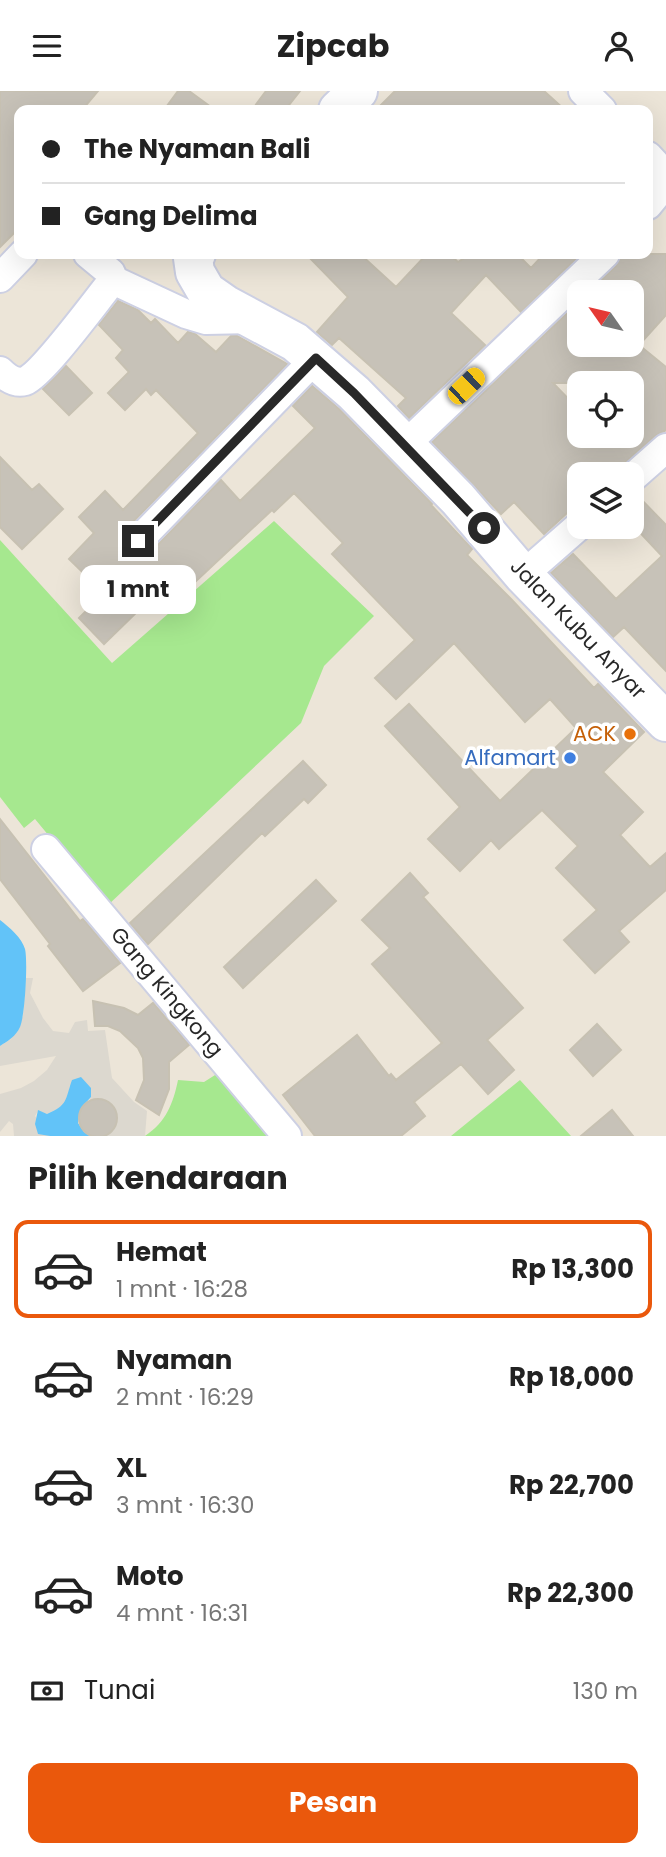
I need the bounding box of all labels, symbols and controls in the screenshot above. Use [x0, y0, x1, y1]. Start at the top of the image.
text: Zipcab [276, 23, 390, 68]
icon: menu [28, 27, 66, 65]
icon: person [600, 27, 638, 65]
text: The Nyaman Bali [84, 131, 310, 167]
text: Gang Delima [84, 198, 258, 234]
north arrow [567, 280, 644, 357]
map controls [567, 280, 644, 539]
car [444, 364, 489, 408]
button: locate [567, 371, 644, 448]
button: layers [567, 462, 644, 539]
route start [468, 512, 500, 544]
route end [122, 525, 154, 557]
street label: Jalan Kubu Anyar [504, 552, 653, 705]
callout: 1 mnt [80, 566, 196, 615]
text: 1 mnt [107, 573, 169, 605]
place label: ACK [573, 719, 616, 748]
marker: ACK [622, 726, 638, 742]
place label: Alfamart [464, 743, 556, 772]
marker: Alfamart [562, 750, 578, 766]
street label: Gang Kingkong [105, 921, 230, 1063]
text: Pilih kendaraan [28, 1155, 288, 1200]
text: Hemat [116, 1234, 207, 1270]
icon: car [32, 1238, 95, 1301]
text: Rp 13,300 [511, 1251, 634, 1287]
text: 1 mnt · 16:28 [116, 1273, 248, 1305]
text: Nyaman [116, 1342, 232, 1378]
icon: car [32, 1346, 95, 1409]
text: Rp 18,000 [509, 1359, 634, 1395]
text: 2 mnt · 16:29 [116, 1381, 254, 1413]
text: XL [116, 1450, 147, 1486]
icon: car [32, 1454, 95, 1517]
text: Rp 22,700 [509, 1467, 634, 1503]
text: 3 mnt · 16:30 [116, 1489, 254, 1521]
text: Moto [116, 1558, 184, 1594]
icon: car [32, 1562, 95, 1625]
text: Rp 22,300 [507, 1575, 634, 1611]
text: 4 mnt · 16:31 [116, 1597, 248, 1629]
icon: cash [28, 1672, 66, 1710]
text: Tunai [84, 1672, 155, 1708]
text: 130 m [573, 1675, 638, 1707]
button: Pesan [28, 1763, 638, 1843]

